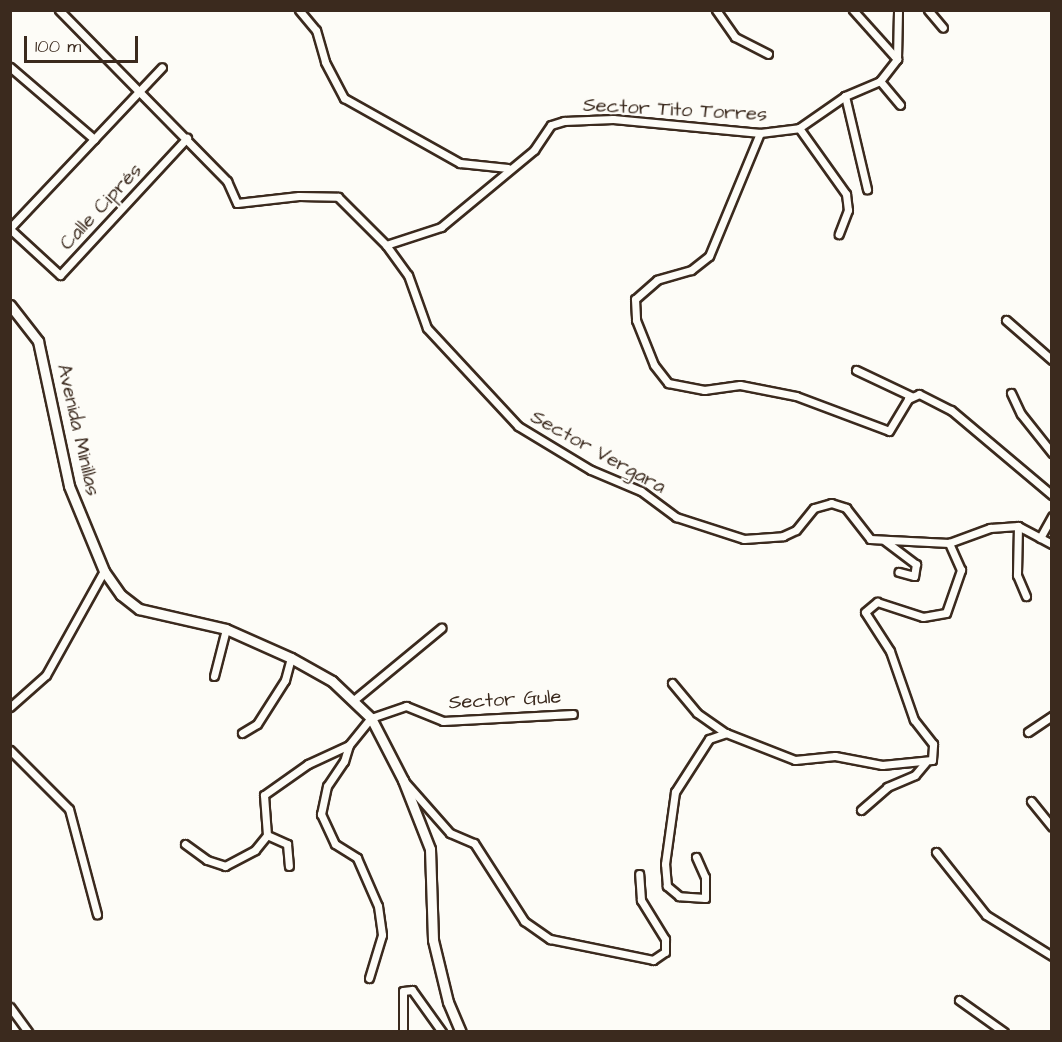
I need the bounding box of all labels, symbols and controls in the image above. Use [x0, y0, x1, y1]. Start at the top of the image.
scale bar [27, 24, 141, 62]
text: 100 m [35, 34, 81, 59]
street label: Sector Tito Torres [582, 93, 768, 127]
street label: Calle Ciprés [55, 159, 147, 255]
street label: Avenida Minillas [51, 362, 105, 498]
street label: Sector Vergara [526, 405, 670, 499]
street label: Sector Gule [448, 685, 562, 715]

